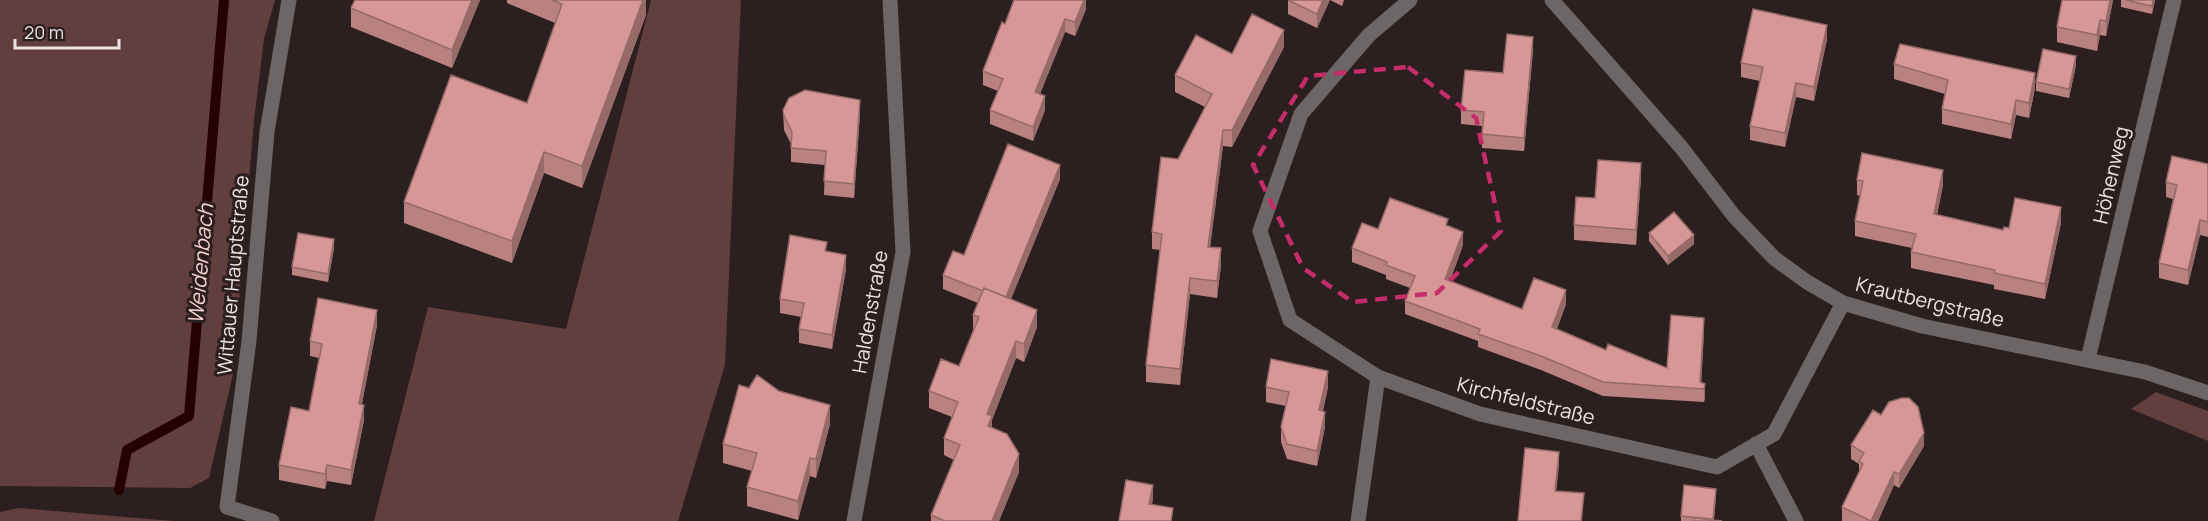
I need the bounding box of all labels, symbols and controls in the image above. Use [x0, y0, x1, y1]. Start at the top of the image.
scale bar [15, 12, 118, 50]
text: 20 m [24, 20, 64, 44]
street label: Höhenweg [2086, 124, 2135, 226]
street label: Wittauer Hauptstraße [210, 174, 255, 376]
water label: Weidenbach [181, 201, 219, 325]
street label: Haldenstraße [845, 248, 894, 376]
street label: Krautbergstraße [1853, 270, 2007, 333]
street label: Kirchfeldstraße [1454, 370, 1598, 431]

